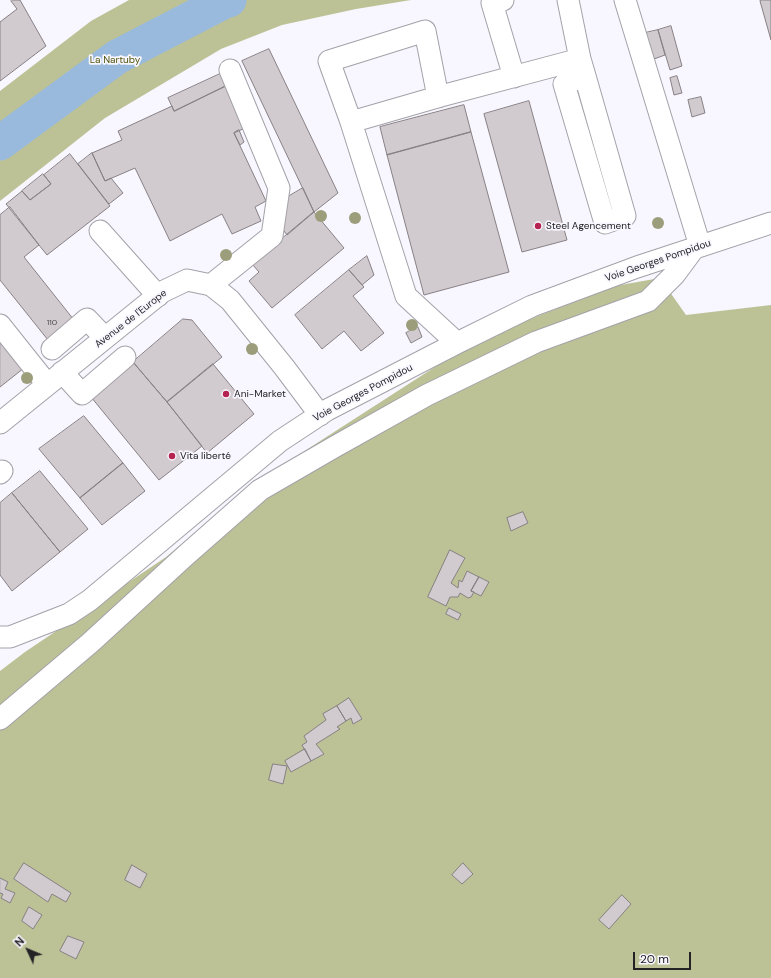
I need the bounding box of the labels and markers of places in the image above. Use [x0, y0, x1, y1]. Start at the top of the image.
place label: Steel Agencement [546, 220, 631, 232]
marker: Steel Agencement [533, 221, 543, 231]
place label: Ani-Market [234, 388, 286, 400]
marker: Ani-Market [221, 389, 231, 399]
place label: Vita liberté [180, 450, 231, 462]
marker: Vita liberté [167, 451, 177, 461]

